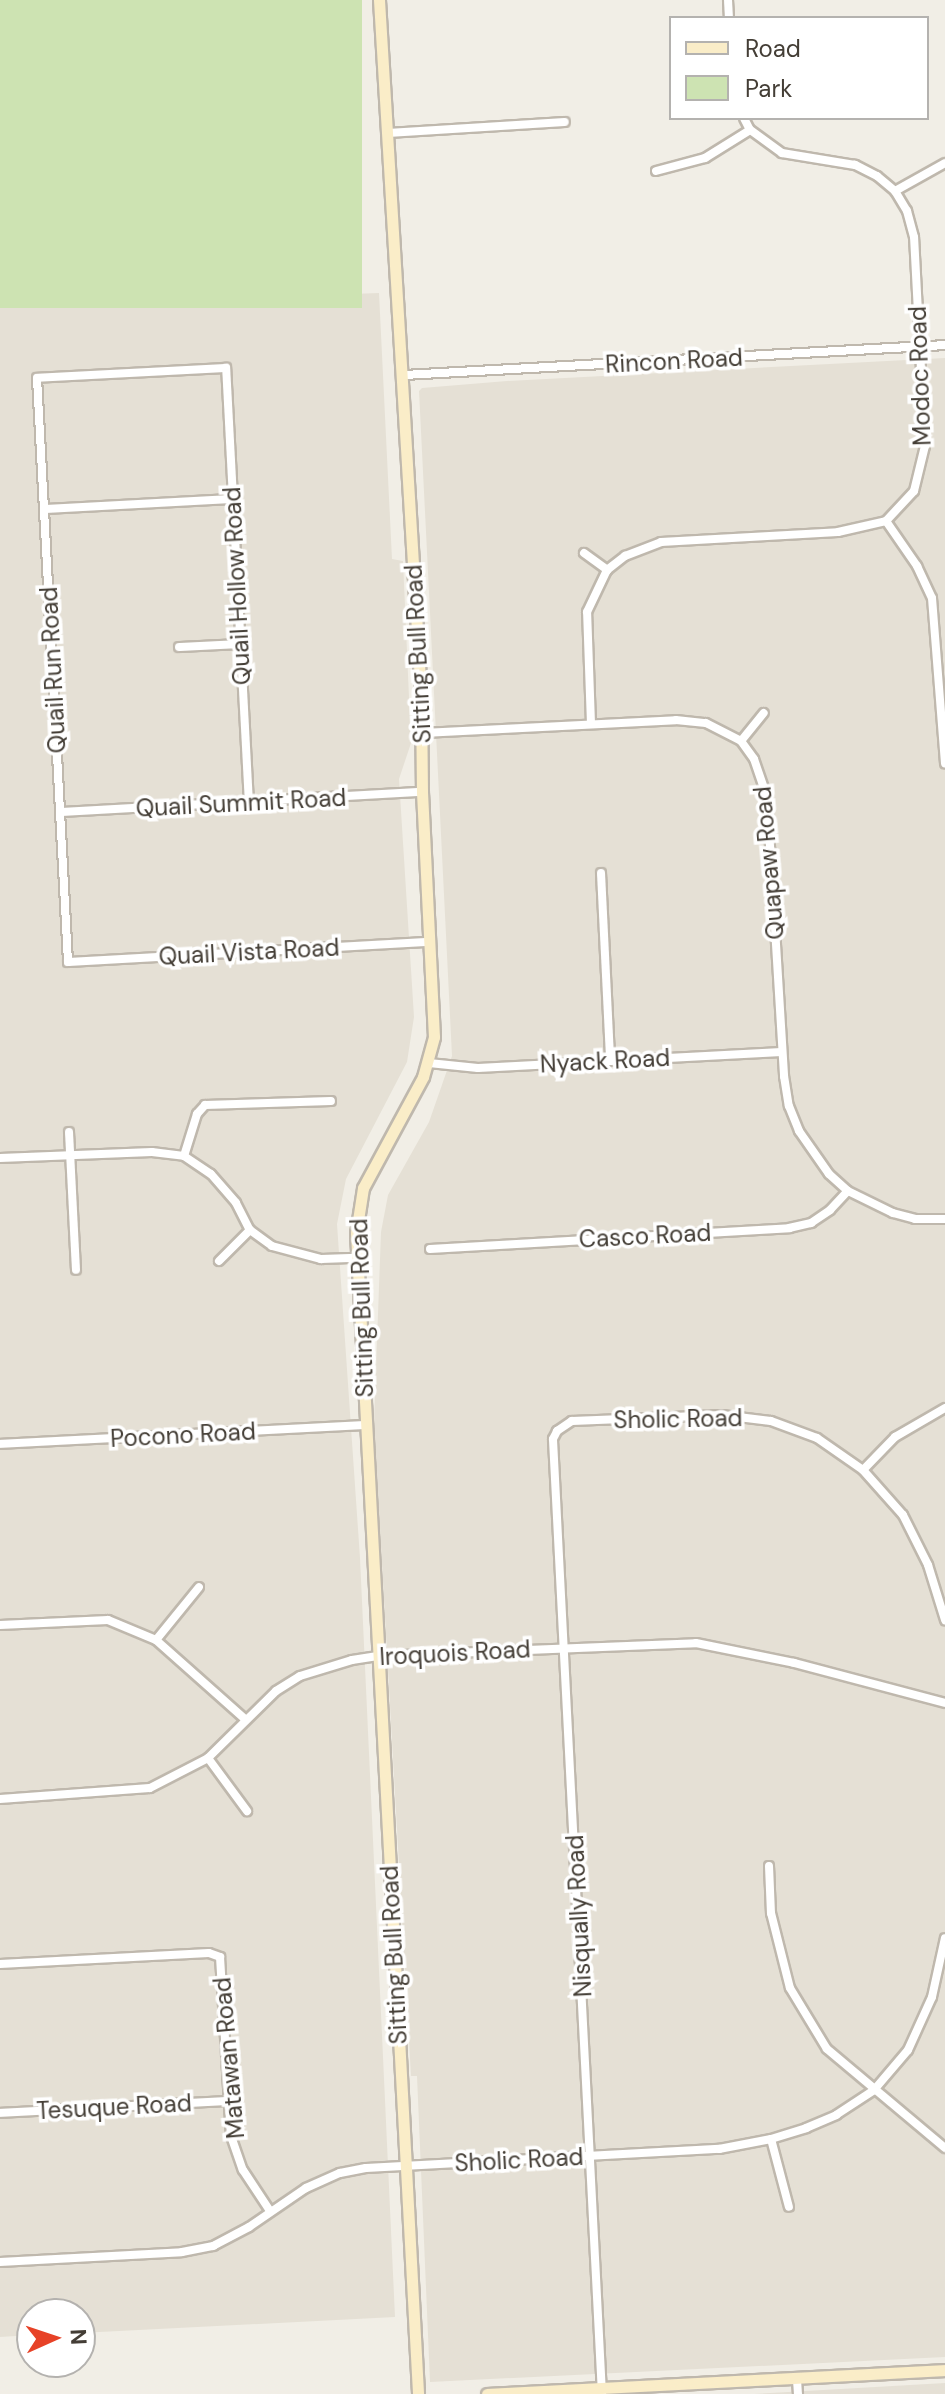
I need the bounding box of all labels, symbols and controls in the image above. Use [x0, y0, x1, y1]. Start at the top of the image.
legend [669, 16, 929, 120]
text: Road [745, 33, 801, 64]
text: Park [745, 73, 792, 104]
street label: Modoc Road [903, 306, 937, 446]
street label: Rincon Road [604, 343, 744, 379]
street label: Quail Hollow Road [217, 486, 257, 686]
street label: Sitting Bull Road [399, 564, 437, 744]
street label: Quail Run Road [34, 586, 72, 754]
street label: Quail Summit Road [135, 783, 347, 823]
street label: Quapaw Road [748, 785, 790, 941]
street label: Quail Vista Road [158, 933, 340, 971]
street label: Nyack Road [539, 1043, 671, 1079]
street label: Sitting Bull Road [344, 1218, 380, 1398]
street label: Casco Road [578, 1218, 712, 1254]
street label: Sholic Road [613, 1403, 743, 1435]
street label: Pocono Road [110, 1417, 256, 1453]
street label: Iroquois Road [379, 1635, 531, 1671]
street label: Nisqually Road [560, 1834, 598, 1998]
street label: Sitting Bull Road [375, 1865, 413, 2045]
street label: Matawan Road [208, 1976, 250, 2140]
street label: Tesuque Road [36, 2089, 192, 2125]
street label: Sholic Road [454, 2142, 584, 2178]
north arrow [16, 2298, 96, 2378]
text: N [64, 2328, 93, 2346]

